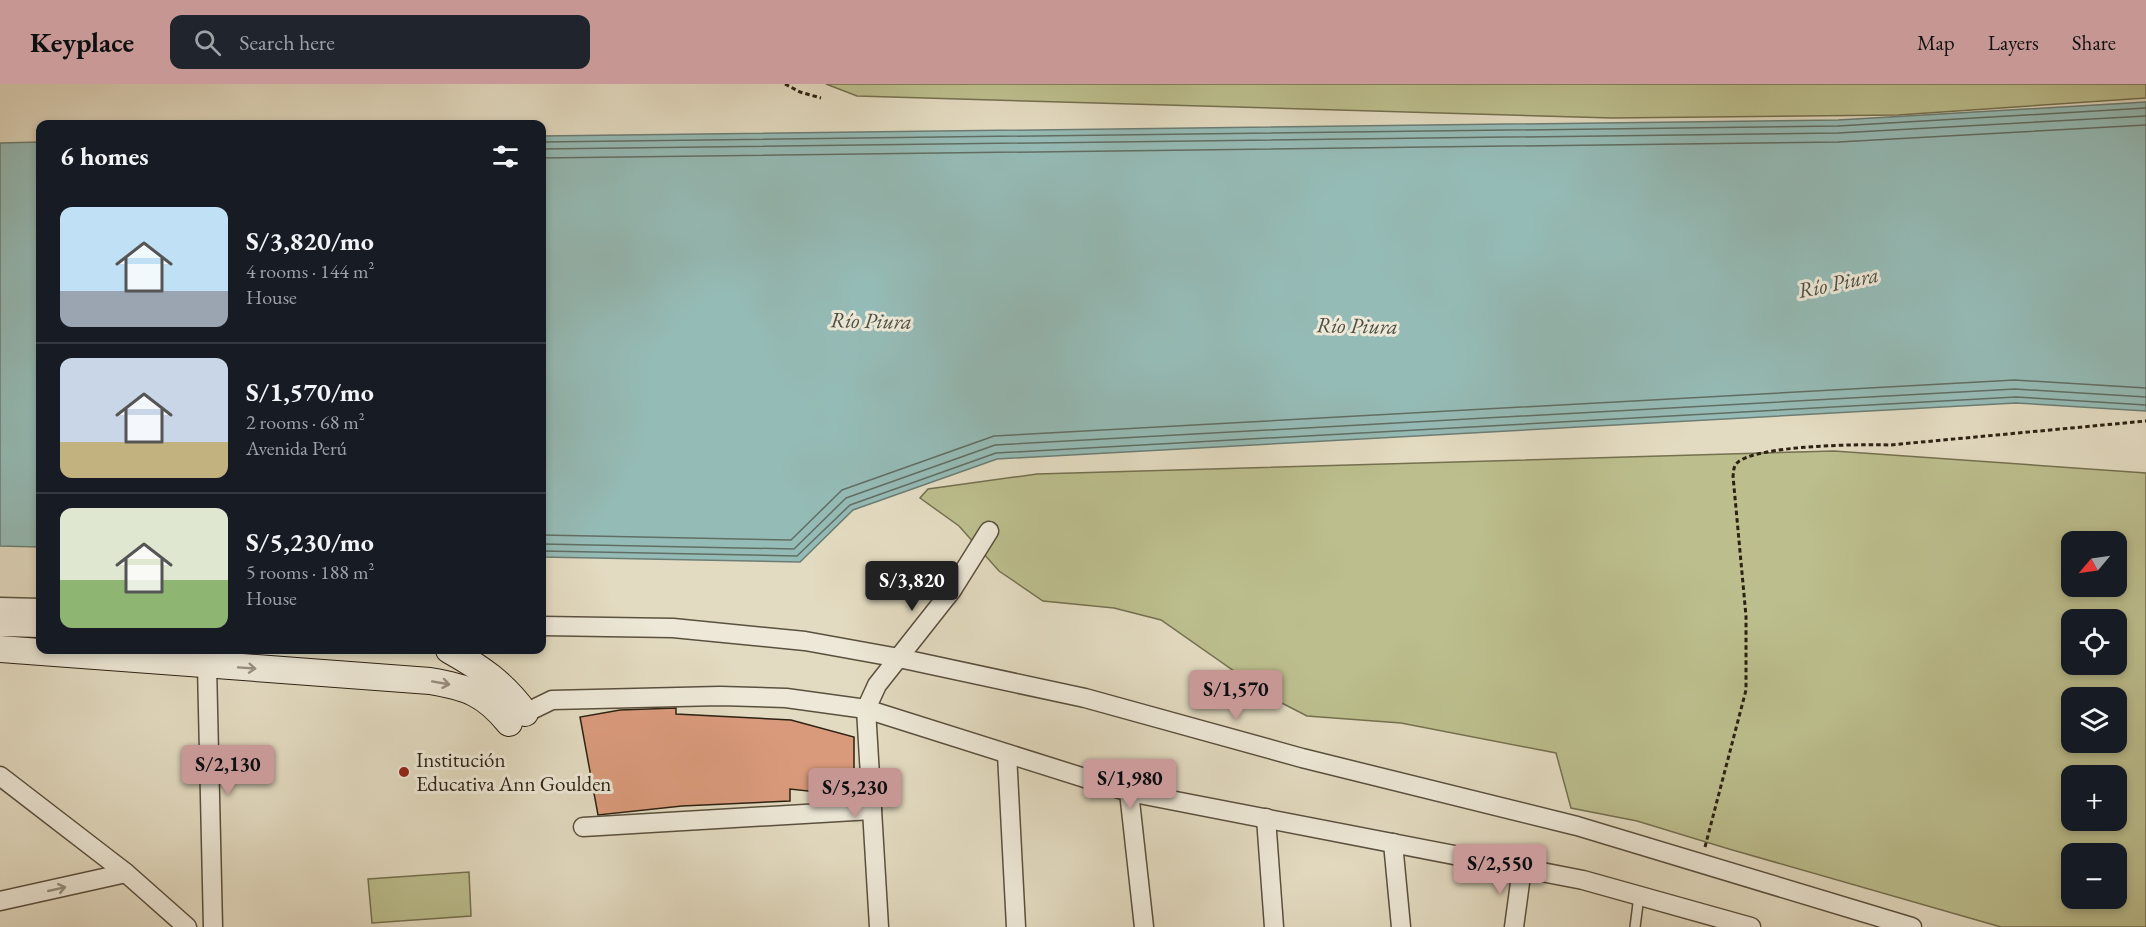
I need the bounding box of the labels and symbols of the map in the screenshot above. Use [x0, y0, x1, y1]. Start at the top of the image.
water label: Río Piura [1795, 260, 1881, 305]
water label: Río Piura [830, 305, 912, 336]
water label: Río Piura [1316, 310, 1398, 341]
north arrow [2061, 531, 2127, 597]
pin: S/3,820 [857, 561, 967, 612]
one-way arrow [236, 663, 256, 674]
pin: S/1,570 [1181, 670, 1291, 721]
one-way arrow [431, 678, 450, 689]
pin: S/2,130 [173, 745, 283, 796]
place label: Institución Educativa Ann Goulden [416, 746, 611, 797]
pin: S/1,980 [1075, 759, 1185, 810]
marker: Institución Educativa Ann Goulden [397, 765, 411, 779]
pin: S/5,230 [800, 768, 910, 819]
pin: S/2,550 [1445, 844, 1555, 895]
one-way arrow [47, 882, 66, 894]

